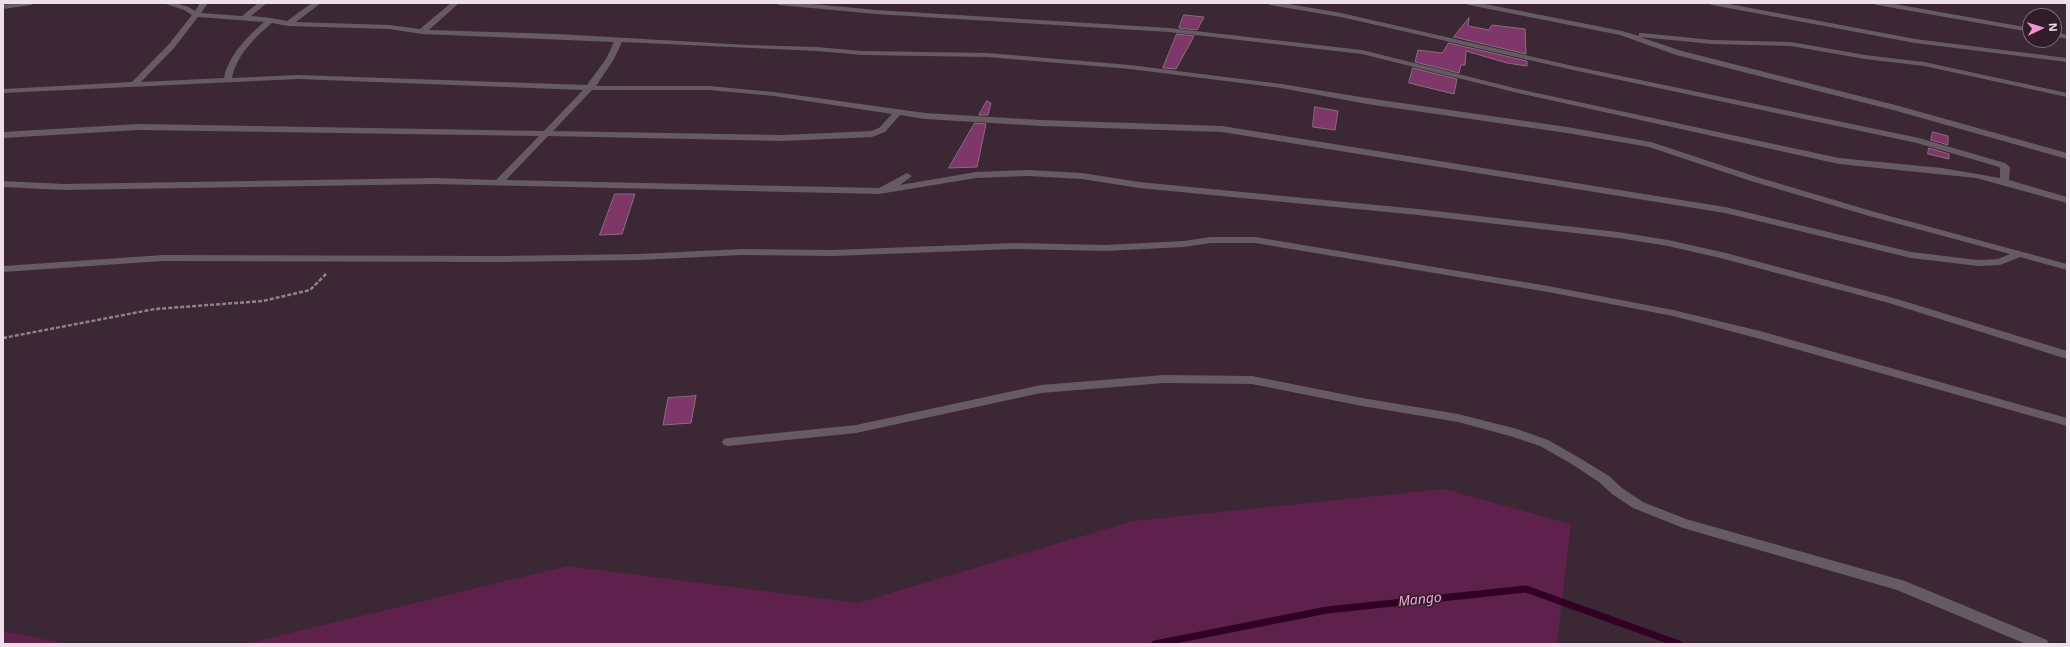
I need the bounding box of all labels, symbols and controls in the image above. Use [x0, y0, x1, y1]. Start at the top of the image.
north arrow [2022, 8, 2062, 48]
text: N [2046, 22, 2061, 32]
water label: Mango [1397, 589, 1443, 611]

